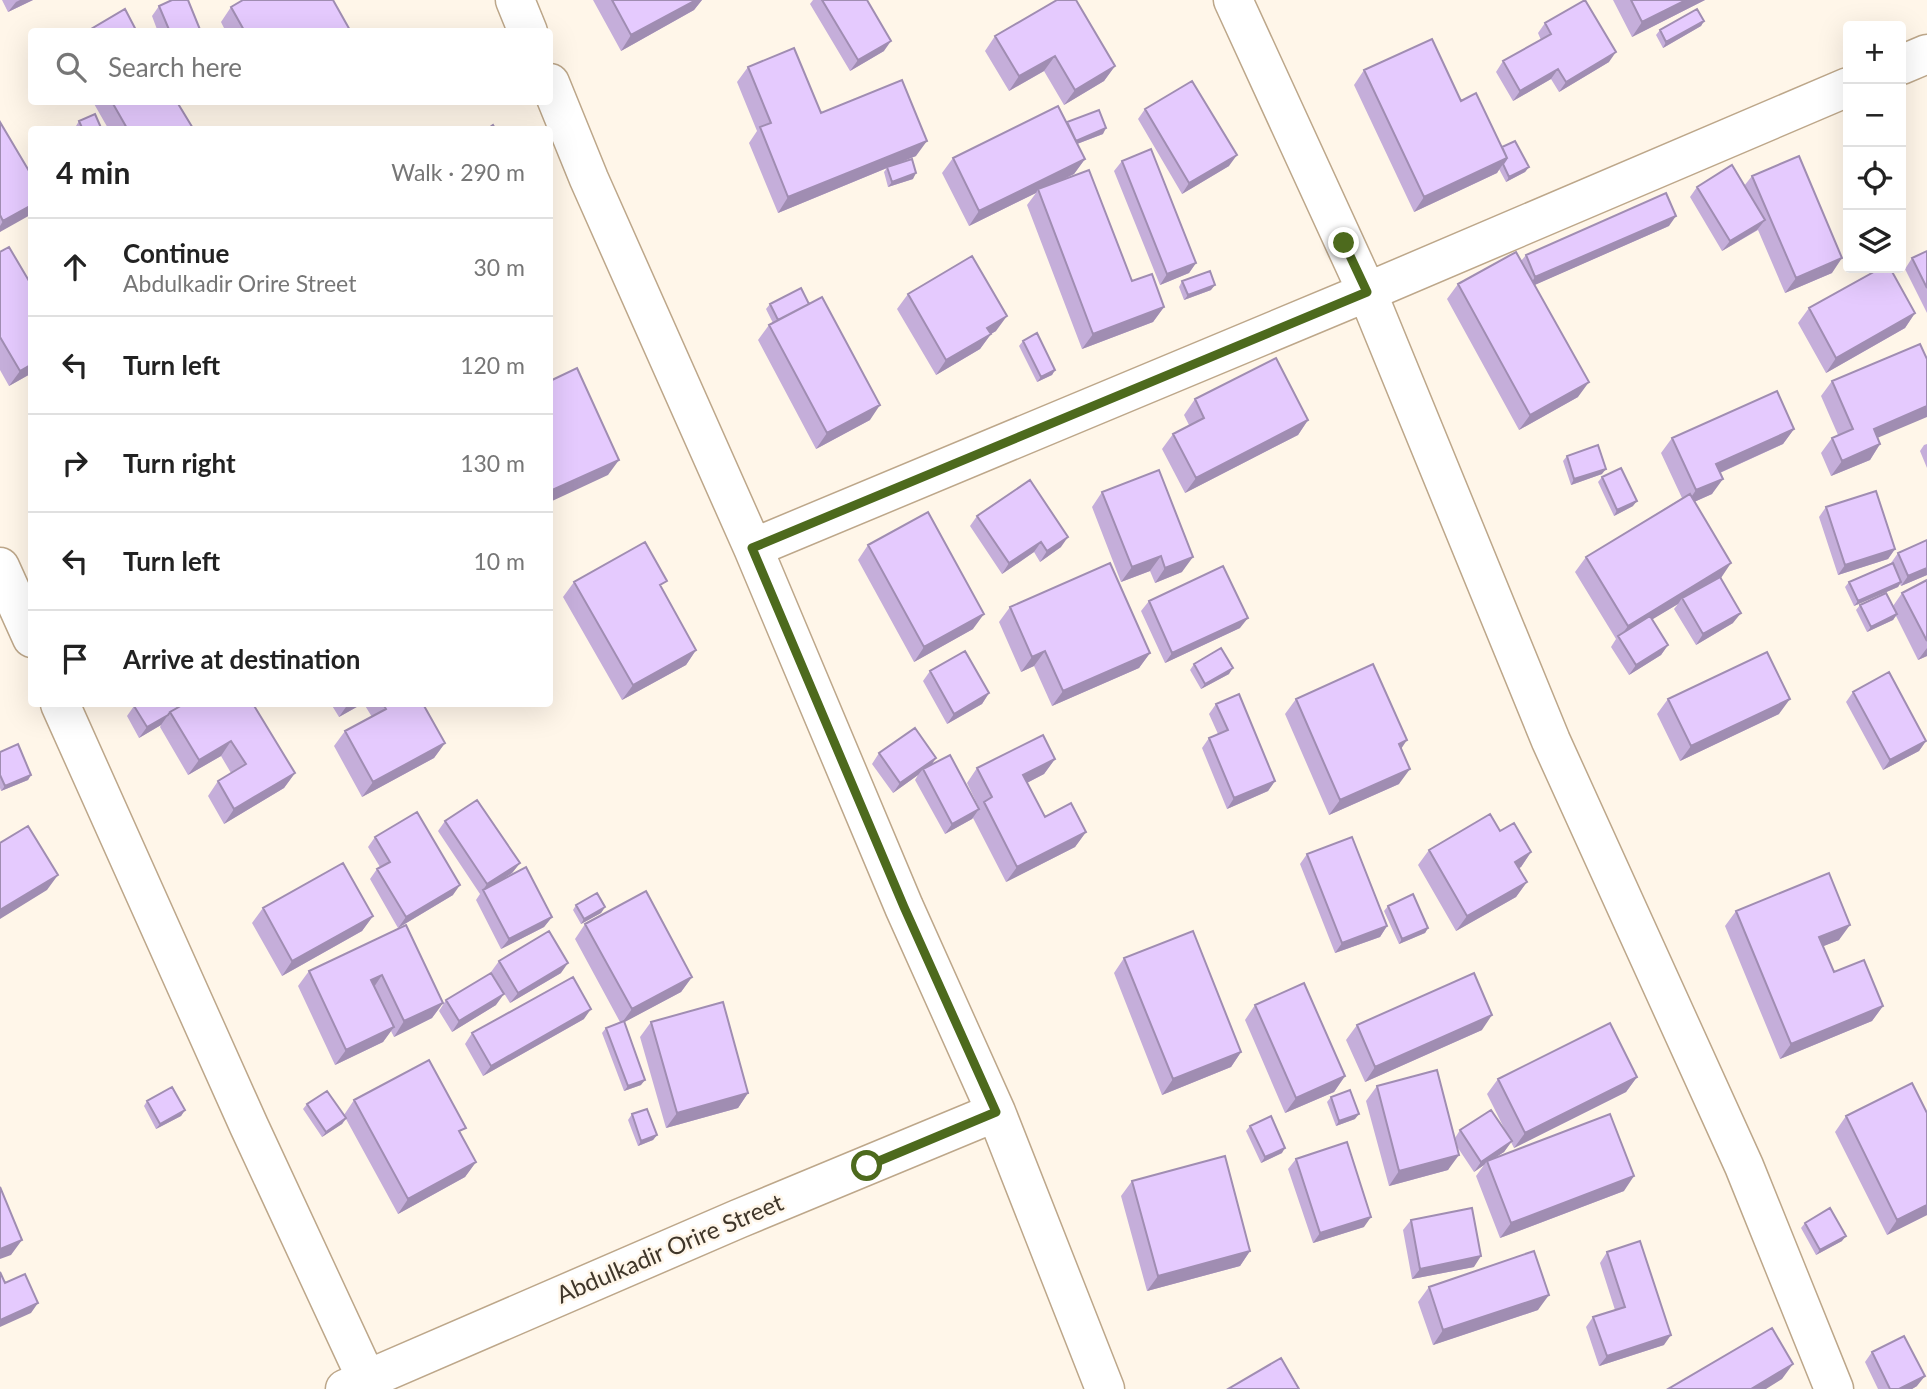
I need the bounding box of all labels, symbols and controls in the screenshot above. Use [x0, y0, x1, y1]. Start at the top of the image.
map controls [1843, 21, 1906, 273]
button: + [1843, 21, 1906, 84]
search box [28, 28, 553, 105]
icon: search [52, 48, 90, 86]
text: Search here [108, 51, 242, 83]
button: − [1843, 84, 1906, 147]
button: locate [1843, 147, 1906, 210]
text: 4 min [56, 154, 130, 190]
text: Walk · 290 m [391, 158, 525, 186]
button: layers [1843, 210, 1906, 273]
route end [1328, 227, 1359, 258]
text: Continue [123, 237, 229, 269]
icon: ahead [56, 248, 94, 286]
text: 30 m [474, 253, 525, 281]
text: Abdulkadir Orire Street [123, 269, 356, 297]
icon: left [56, 346, 94, 384]
text: Turn left [123, 349, 220, 381]
text: 120 m [460, 351, 525, 379]
icon: right [56, 444, 94, 482]
text: Turn right [123, 447, 236, 479]
text: 130 m [460, 449, 525, 477]
icon: left [56, 542, 94, 580]
text: Turn left [123, 545, 220, 577]
text: 10 m [474, 547, 525, 575]
icon: arrive [56, 640, 94, 678]
text: Arrive at destination [123, 643, 360, 675]
route start [851, 1150, 882, 1181]
street label: Abdulkadir Orire Street [552, 1187, 788, 1309]

